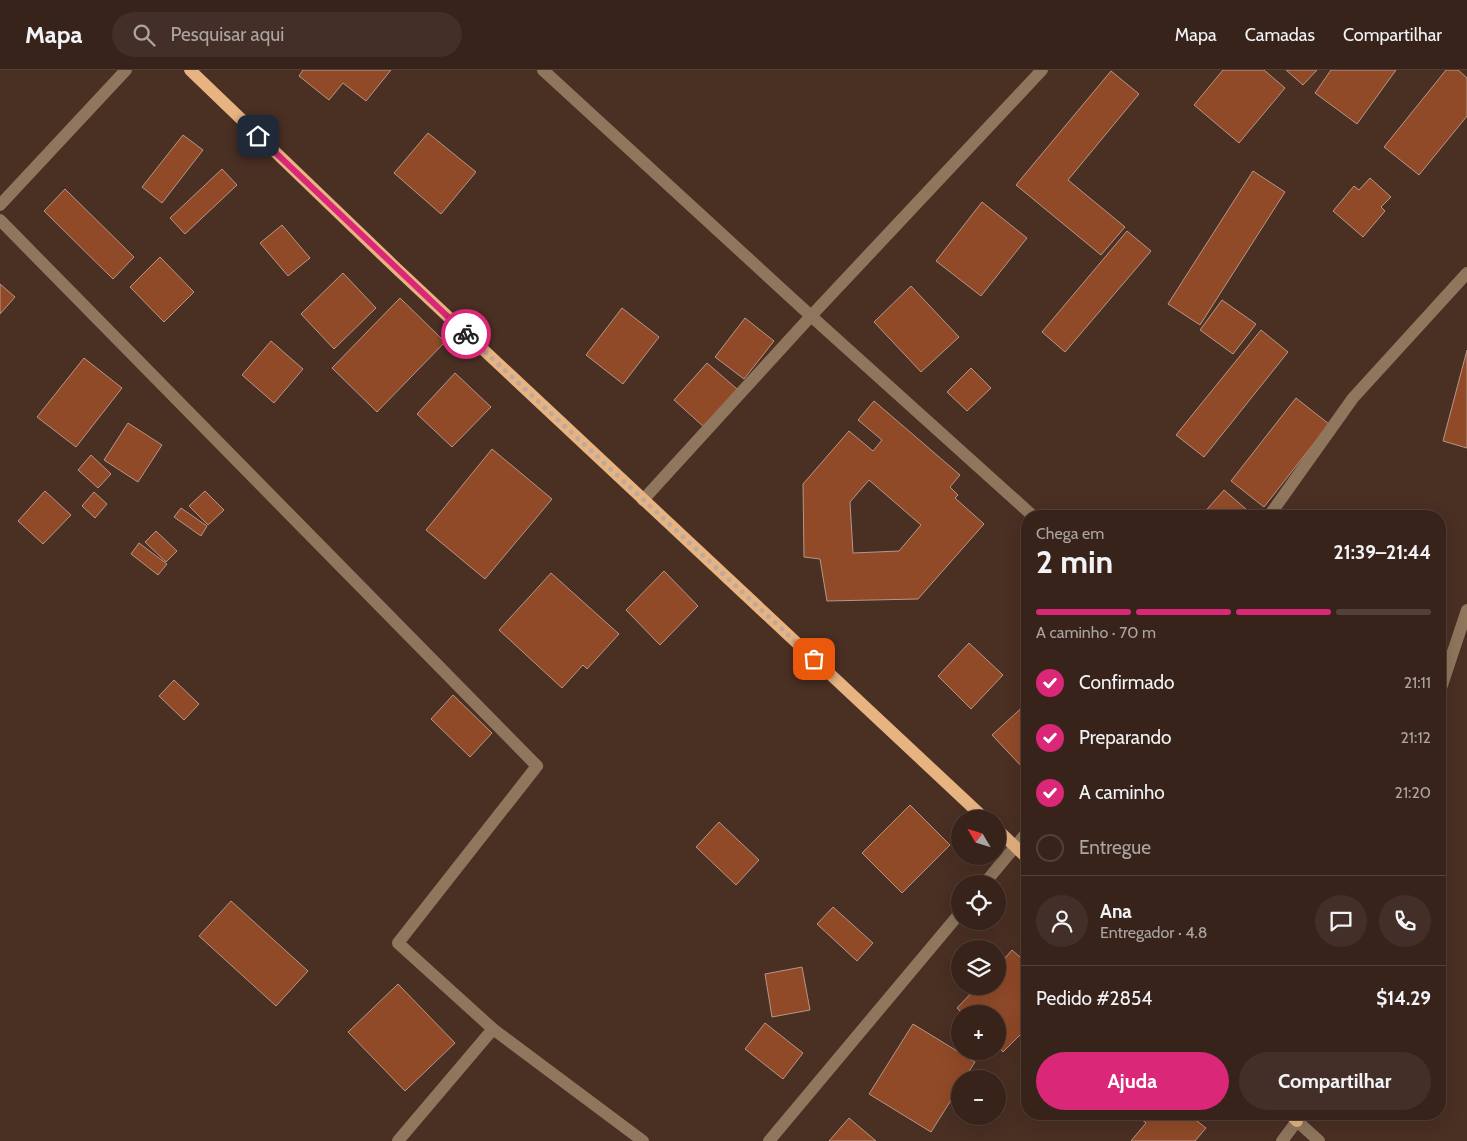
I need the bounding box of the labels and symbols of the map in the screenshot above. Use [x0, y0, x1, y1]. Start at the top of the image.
pin [237, 115, 279, 157]
courier [441, 309, 491, 359]
pin [793, 638, 835, 680]
north arrow [951, 810, 1006, 865]

